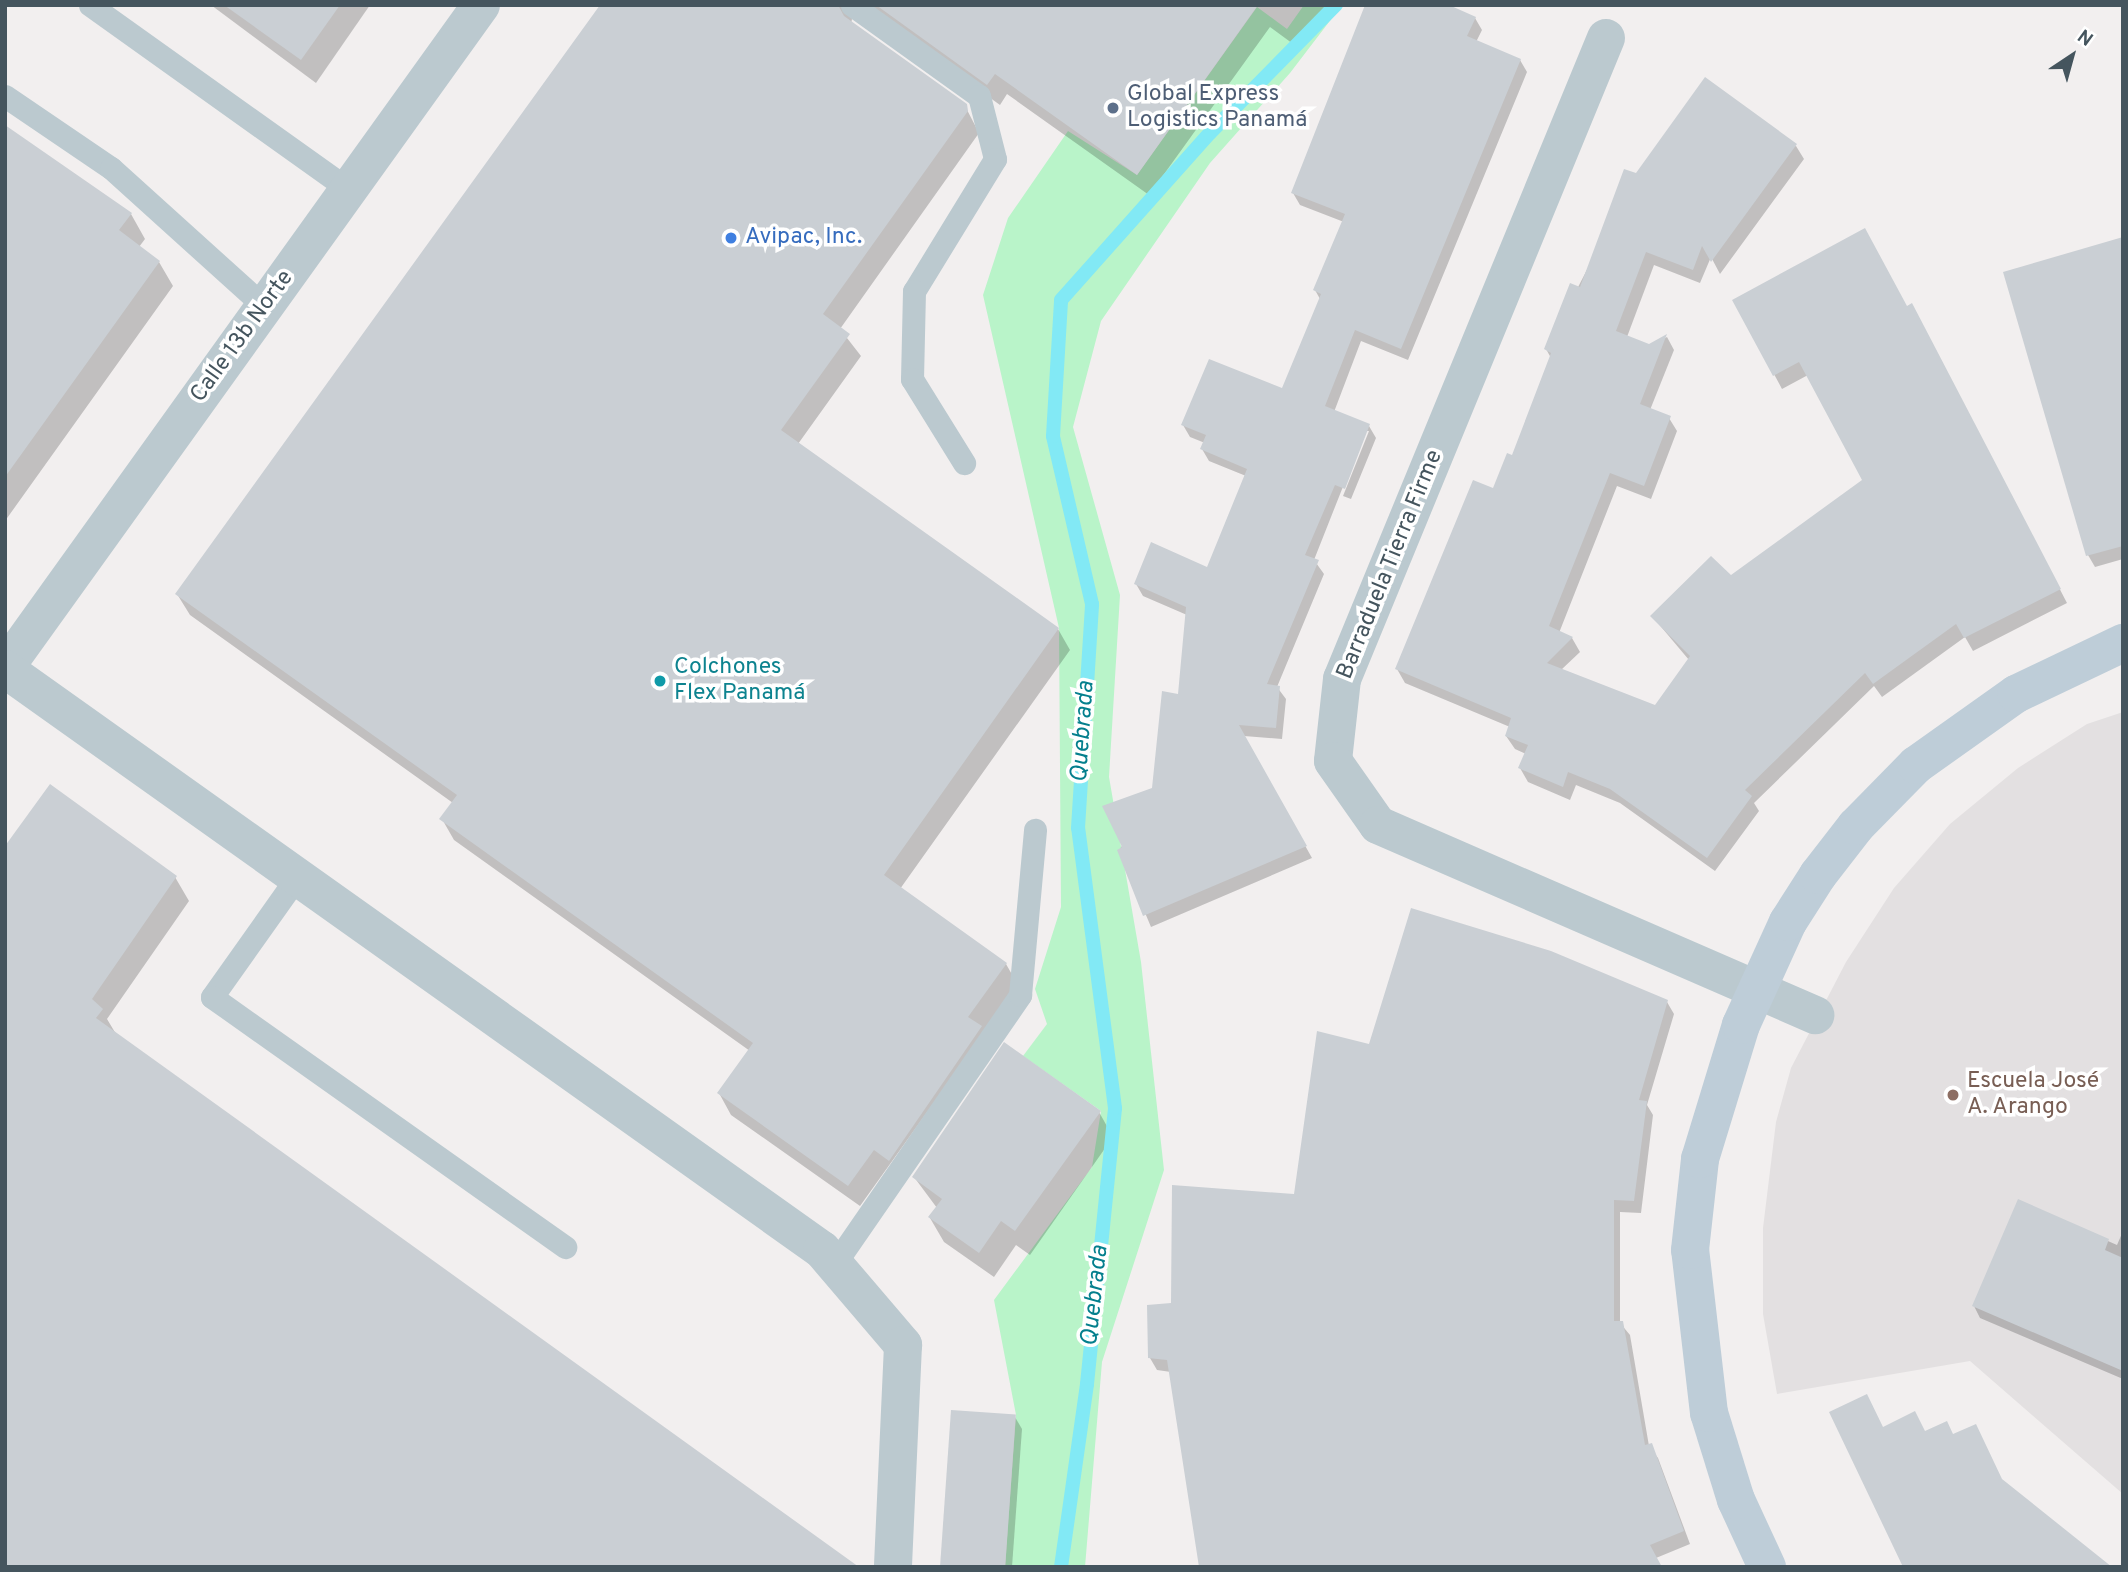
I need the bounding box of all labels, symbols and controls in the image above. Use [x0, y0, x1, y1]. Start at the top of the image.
north arrow [2037, 21, 2107, 91]
text: N [2072, 25, 2097, 53]
place label: Global Express Logistics Panamá [1127, 81, 1307, 135]
marker: Global Express Logistics Panamá [1105, 100, 1121, 116]
place label: Avipac, Inc. [745, 224, 862, 252]
marker: Avipac, Inc. [723, 230, 739, 246]
street label: Calle 13b Norte [186, 265, 300, 409]
street label: Barraduela Tierra Firme [1332, 446, 1450, 684]
place label: Colchones Flex Panamá [674, 654, 805, 708]
marker: Colchones Flex Panamá [652, 673, 668, 689]
water label: Quebrada [1066, 680, 1102, 784]
place label: Escuela José A. Arango [1967, 1068, 2099, 1122]
marker: Escuela José A. Arango [1945, 1087, 1961, 1103]
water label: Quebrada [1076, 1244, 1116, 1348]

